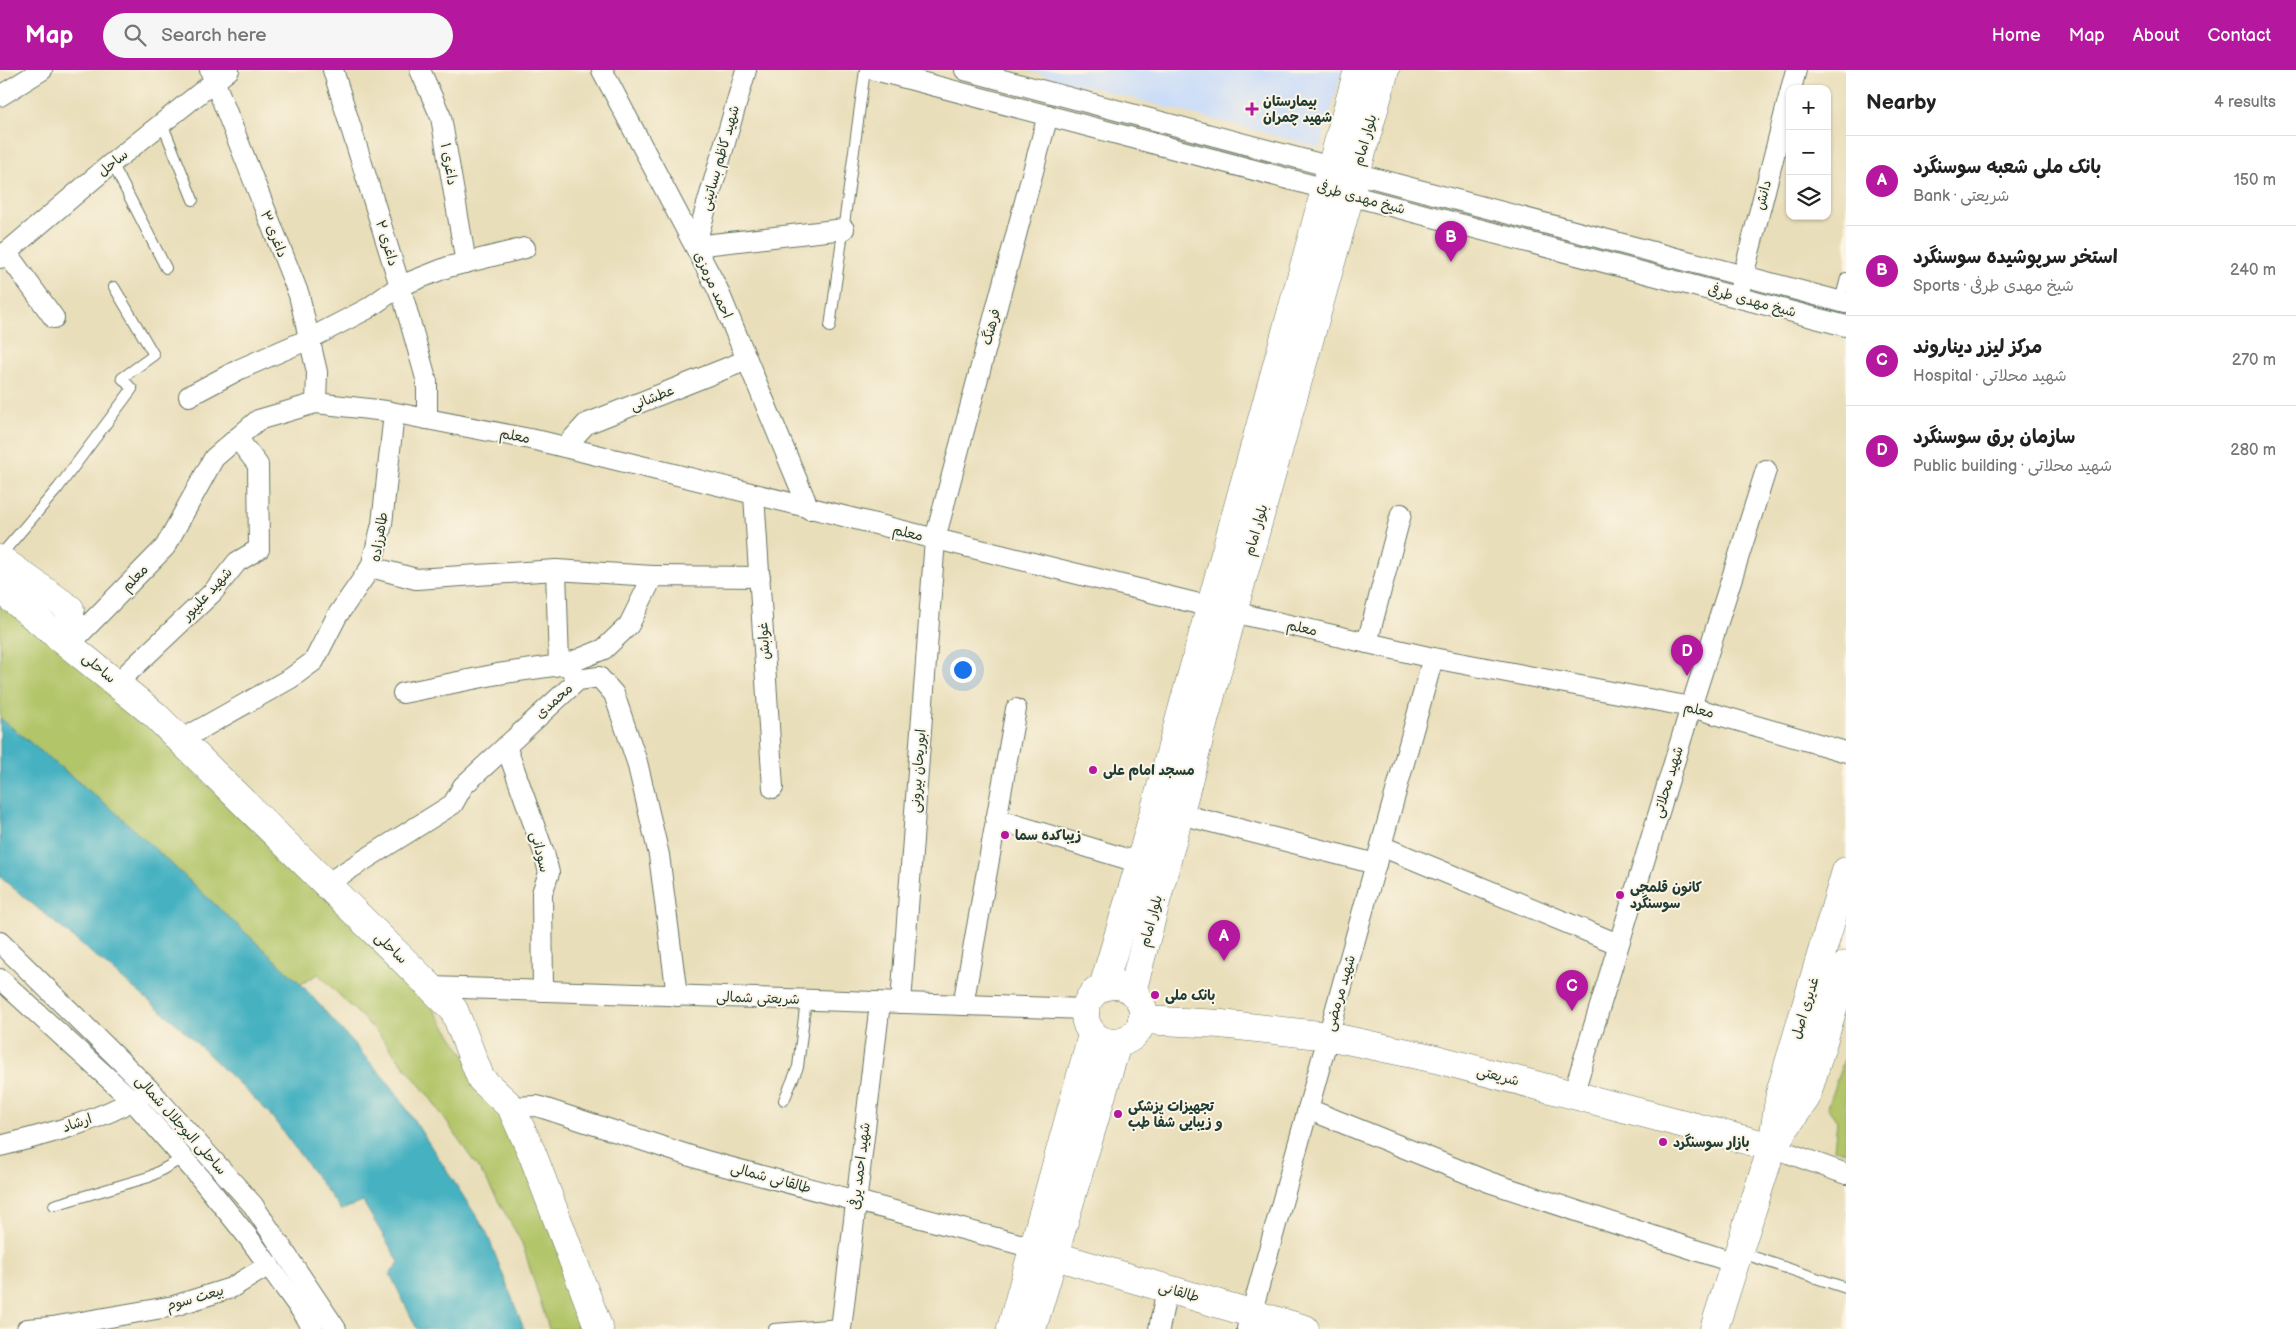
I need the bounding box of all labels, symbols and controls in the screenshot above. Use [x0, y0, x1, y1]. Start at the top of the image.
search box [103, 13, 453, 58]
text: Map [25, 21, 73, 50]
icon: search [121, 21, 149, 49]
text: Search here [161, 24, 267, 47]
text: Home [1992, 25, 2041, 46]
text: Map [2069, 25, 2105, 46]
text: About [2133, 25, 2180, 46]
text: Contact [2208, 25, 2271, 46]
map controls [1786, 85, 1831, 220]
button: + [1786, 85, 1831, 130]
text: Nearby [1866, 90, 1936, 115]
place label: بیمارستان شهید چمران [1263, 93, 1332, 126]
text: 4 results [2214, 93, 2276, 112]
marker: بیمارستان شهید چمران [1245, 102, 1259, 116]
street label: شهید کاظم بساتینی [697, 103, 745, 213]
street label: بلوار امام [1350, 112, 1382, 168]
button: − [1786, 130, 1831, 175]
street label: داغری ۱ [437, 141, 461, 187]
street label: ساحل [94, 146, 132, 180]
text: بانک ملی شعبه سوسنگرد [1913, 156, 2101, 179]
text: A [1877, 171, 1887, 190]
text: 150 m [2234, 171, 2276, 190]
button: layers [1786, 175, 1831, 220]
street label: شیخ مهدی طرفی [1315, 177, 1407, 219]
street label: دانش [1751, 178, 1775, 212]
text: Bank · شریعتی [1913, 187, 2009, 206]
street label: داغری ۳ [257, 208, 291, 260]
street label: داغری ۲ [372, 218, 402, 268]
pin: B [1435, 221, 1467, 262]
text: استخر سرپوشیده سوسنگرد [1913, 246, 2118, 269]
street label: احمد مرمزی [690, 249, 736, 321]
text: B [1876, 261, 1888, 280]
text: 240 m [2230, 261, 2276, 280]
text: Sports · شیخ مهدی طرفی [1913, 277, 2074, 296]
street label: شیخ مهدی طرفی [1706, 280, 1798, 322]
street label: فرهنگ [978, 307, 1004, 347]
text: مرکز لیزر دیناروند [1913, 336, 2042, 359]
text: C [1876, 351, 1888, 370]
text: 270 m [2232, 351, 2276, 370]
text: Hospital · شهید محلاتی [1913, 367, 2067, 386]
street label: عطشانی [628, 382, 676, 414]
street label: معلم [498, 425, 532, 449]
text: سازمان برق سوسنگرد [1913, 426, 2075, 449]
text: D [1876, 441, 1888, 460]
text: 280 m [2230, 441, 2276, 460]
text: Public building · شهید محلاتی [1913, 457, 2112, 476]
street label: بلوار امام [1241, 502, 1273, 558]
street label: طاهرزاده [367, 511, 391, 563]
street label: معلم [891, 521, 925, 547]
street label: معلم [118, 561, 153, 596]
street label: شهید علیپور [178, 564, 237, 625]
street label: معلم [1285, 616, 1319, 642]
street label: غوابش [754, 622, 774, 660]
pin: D [1671, 635, 1703, 676]
street label: ساحلی [79, 649, 119, 687]
your location [950, 657, 976, 683]
street label: محمدی [532, 680, 576, 722]
street label: معلم [1682, 698, 1716, 724]
street label: ابوریحان بیرونی [907, 728, 929, 814]
street label: شهید محلاتی [1649, 744, 1687, 820]
place label: مسجد امام علی [1103, 762, 1195, 781]
marker: مسجد امام علی [1087, 764, 1099, 776]
place label: زیباکده سما [1015, 827, 1081, 844]
marker: زیباکده سما [999, 829, 1011, 841]
street label: سودانی [527, 830, 553, 874]
place label: کانون قلمچی سوسنگرد [1630, 879, 1703, 913]
marker: کانون قلمچی سوسنگرد [1614, 889, 1626, 901]
street label: بلوار امام [1136, 893, 1168, 949]
pin: A [1208, 920, 1240, 961]
street label: ساحلی [371, 929, 411, 967]
street label: شهید مرمضی [1321, 953, 1359, 1033]
pin: C [1556, 970, 1588, 1011]
street label: غدیری اصل [1788, 975, 1822, 1041]
place label: بانک ملی [1165, 987, 1215, 1004]
street label: شریعتی شمالی [716, 988, 800, 1008]
marker: بانک ملی [1149, 989, 1161, 1001]
street label: شریعتی [1475, 1062, 1521, 1090]
street label: ساحلی البوجلال شمالی [132, 1072, 230, 1178]
place label: تجهیزات پزشکی و زیبایی شفا طب [1128, 1098, 1223, 1131]
marker: تجهیزات پزشکی و زیبایی شفا طب [1112, 1108, 1124, 1120]
street label: ارشاد [60, 1110, 94, 1136]
street label: شهید احمد یرفی [845, 1121, 874, 1211]
place label: بازار سوسنگرد [1673, 1133, 1749, 1152]
marker: بازار سوسنگرد [1657, 1136, 1669, 1148]
street label: طالقانی شمالی [729, 1159, 813, 1197]
street label: طالقانی [1157, 1278, 1201, 1306]
street label: بیعت سوم [164, 1282, 227, 1317]

